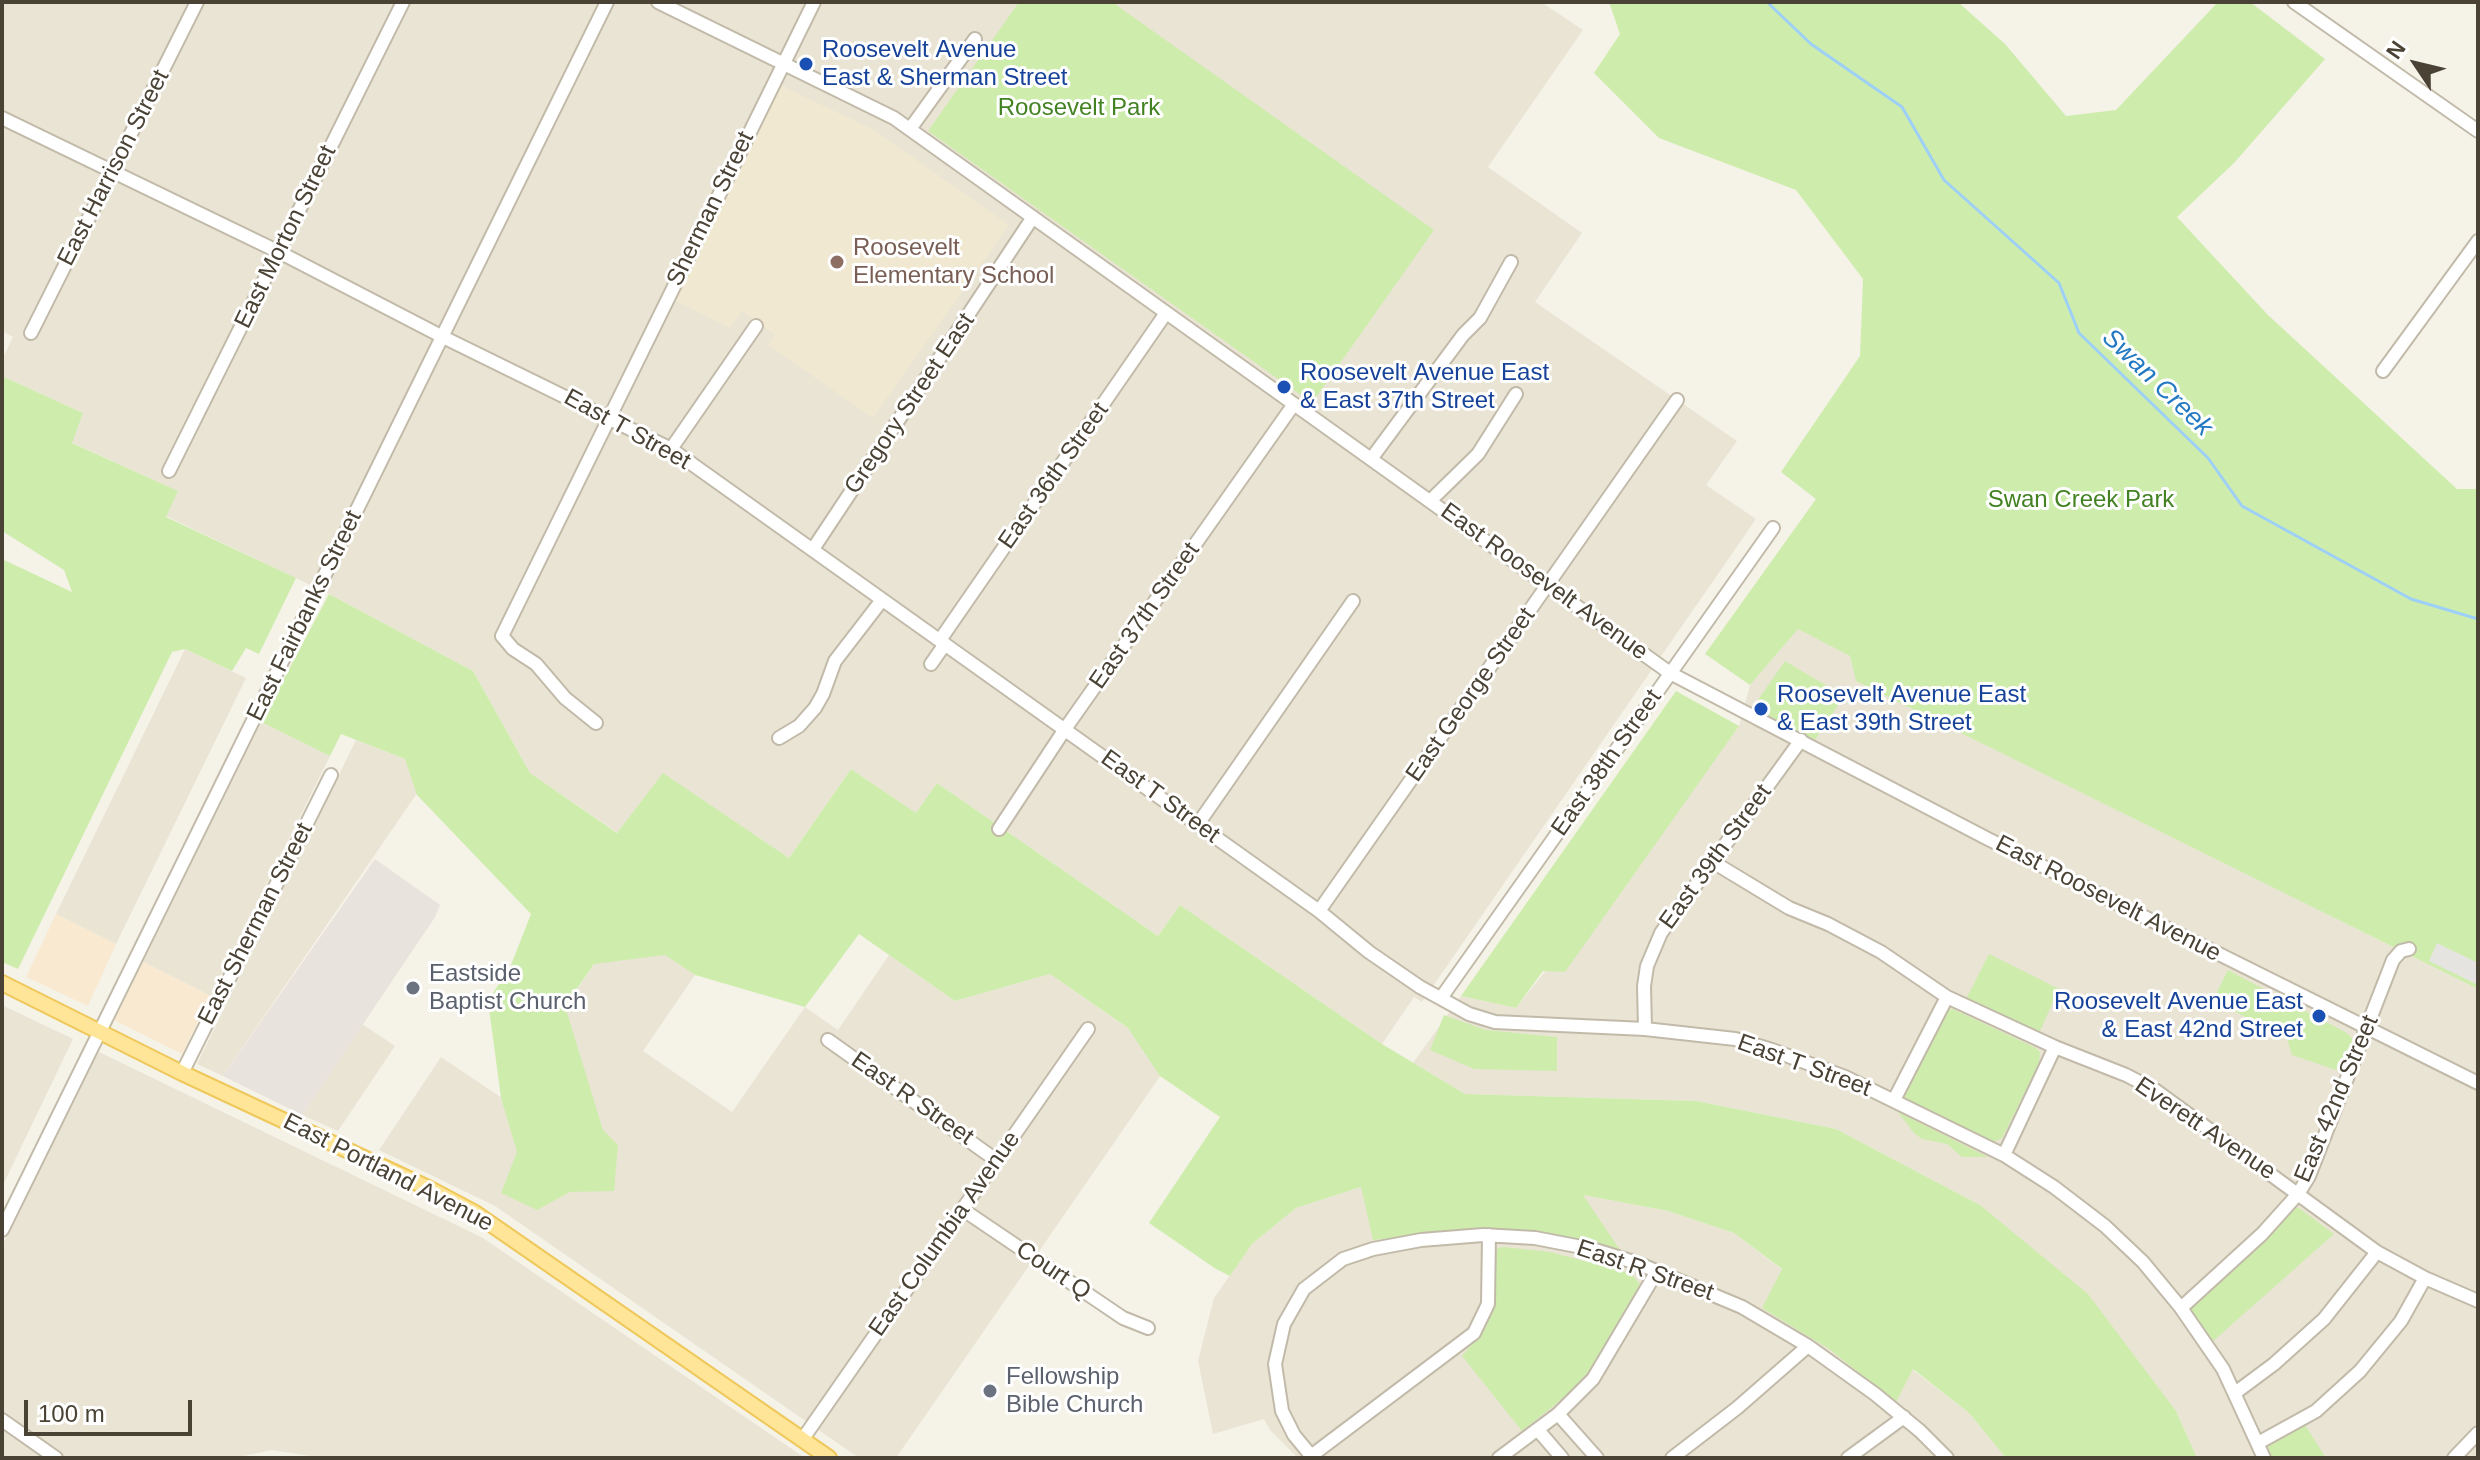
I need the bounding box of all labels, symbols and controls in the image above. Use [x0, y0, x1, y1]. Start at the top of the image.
north arrow [2376, 24, 2456, 104]
place label: Roosevelt Avenue East & Sherman Street [822, 36, 1067, 92]
text: N [2381, 36, 2411, 64]
marker: Roosevelt Avenue East & Sherman Street [797, 55, 815, 73]
street label: East Harrison Street [52, 65, 176, 271]
park label: Roosevelt Park [998, 94, 1160, 122]
street label: Sherman Street [661, 127, 761, 291]
street label: East Morton Street [229, 141, 343, 333]
place label: Roosevelt Elementary School [853, 234, 1054, 290]
marker: Roosevelt Elementary School [828, 253, 846, 271]
street label: Gregory Street East [839, 308, 981, 500]
water label: Swan Creek [2095, 323, 2219, 443]
place label: Roosevelt Avenue East & East 37th Street [1300, 359, 1549, 415]
marker: Roosevelt Avenue East & East 37th Street [1275, 378, 1293, 396]
street label: East T Street [559, 383, 695, 477]
street label: East 36th Street [993, 397, 1115, 555]
park label: Swan Creek Park [1988, 486, 2174, 514]
street label: East Roosevelt Avenue [1435, 497, 1653, 667]
street label: East Fairbanks Street [241, 506, 369, 726]
street label: East 37th Street [1084, 537, 1206, 695]
street label: East George Street [1400, 603, 1542, 787]
place label: Roosevelt Avenue East & East 39th Street [1777, 681, 2026, 737]
street label: East 38th Street [1546, 684, 1668, 842]
marker: Roosevelt Avenue East & East 39th Street [1752, 700, 1770, 718]
street label: East T Street [1095, 744, 1225, 850]
street label: East 39th Street [1654, 779, 1778, 935]
street label: East Sherman Street [193, 818, 319, 1030]
street label: East Roosevelt Avenue [1991, 830, 2225, 968]
place label: Eastside Baptist Church [429, 960, 586, 1016]
marker: Eastside Baptist Church [404, 979, 422, 997]
place label: Roosevelt Avenue East & East 42nd Street [2054, 988, 2303, 1044]
marker: Roosevelt Avenue East & East 42nd Street [2310, 1007, 2328, 1025]
street label: East 42nd Street [2289, 1011, 2385, 1187]
street label: East T Street [1733, 1029, 1875, 1103]
street label: East R Street [845, 1046, 979, 1152]
street label: Everett Avenue [2129, 1071, 2281, 1187]
street label: East Portland Avenue [278, 1108, 498, 1238]
street label: East Columbia Avenue [863, 1126, 1027, 1342]
street label: East R Street [1573, 1234, 1717, 1308]
street label: Court Q [1010, 1236, 1096, 1306]
place label: Fellowship Bible Church [1006, 1363, 1143, 1419]
marker: Fellowship Bible Church [981, 1382, 999, 1400]
scale bar [28, 1384, 196, 1434]
text: 100 m [38, 1400, 105, 1427]

